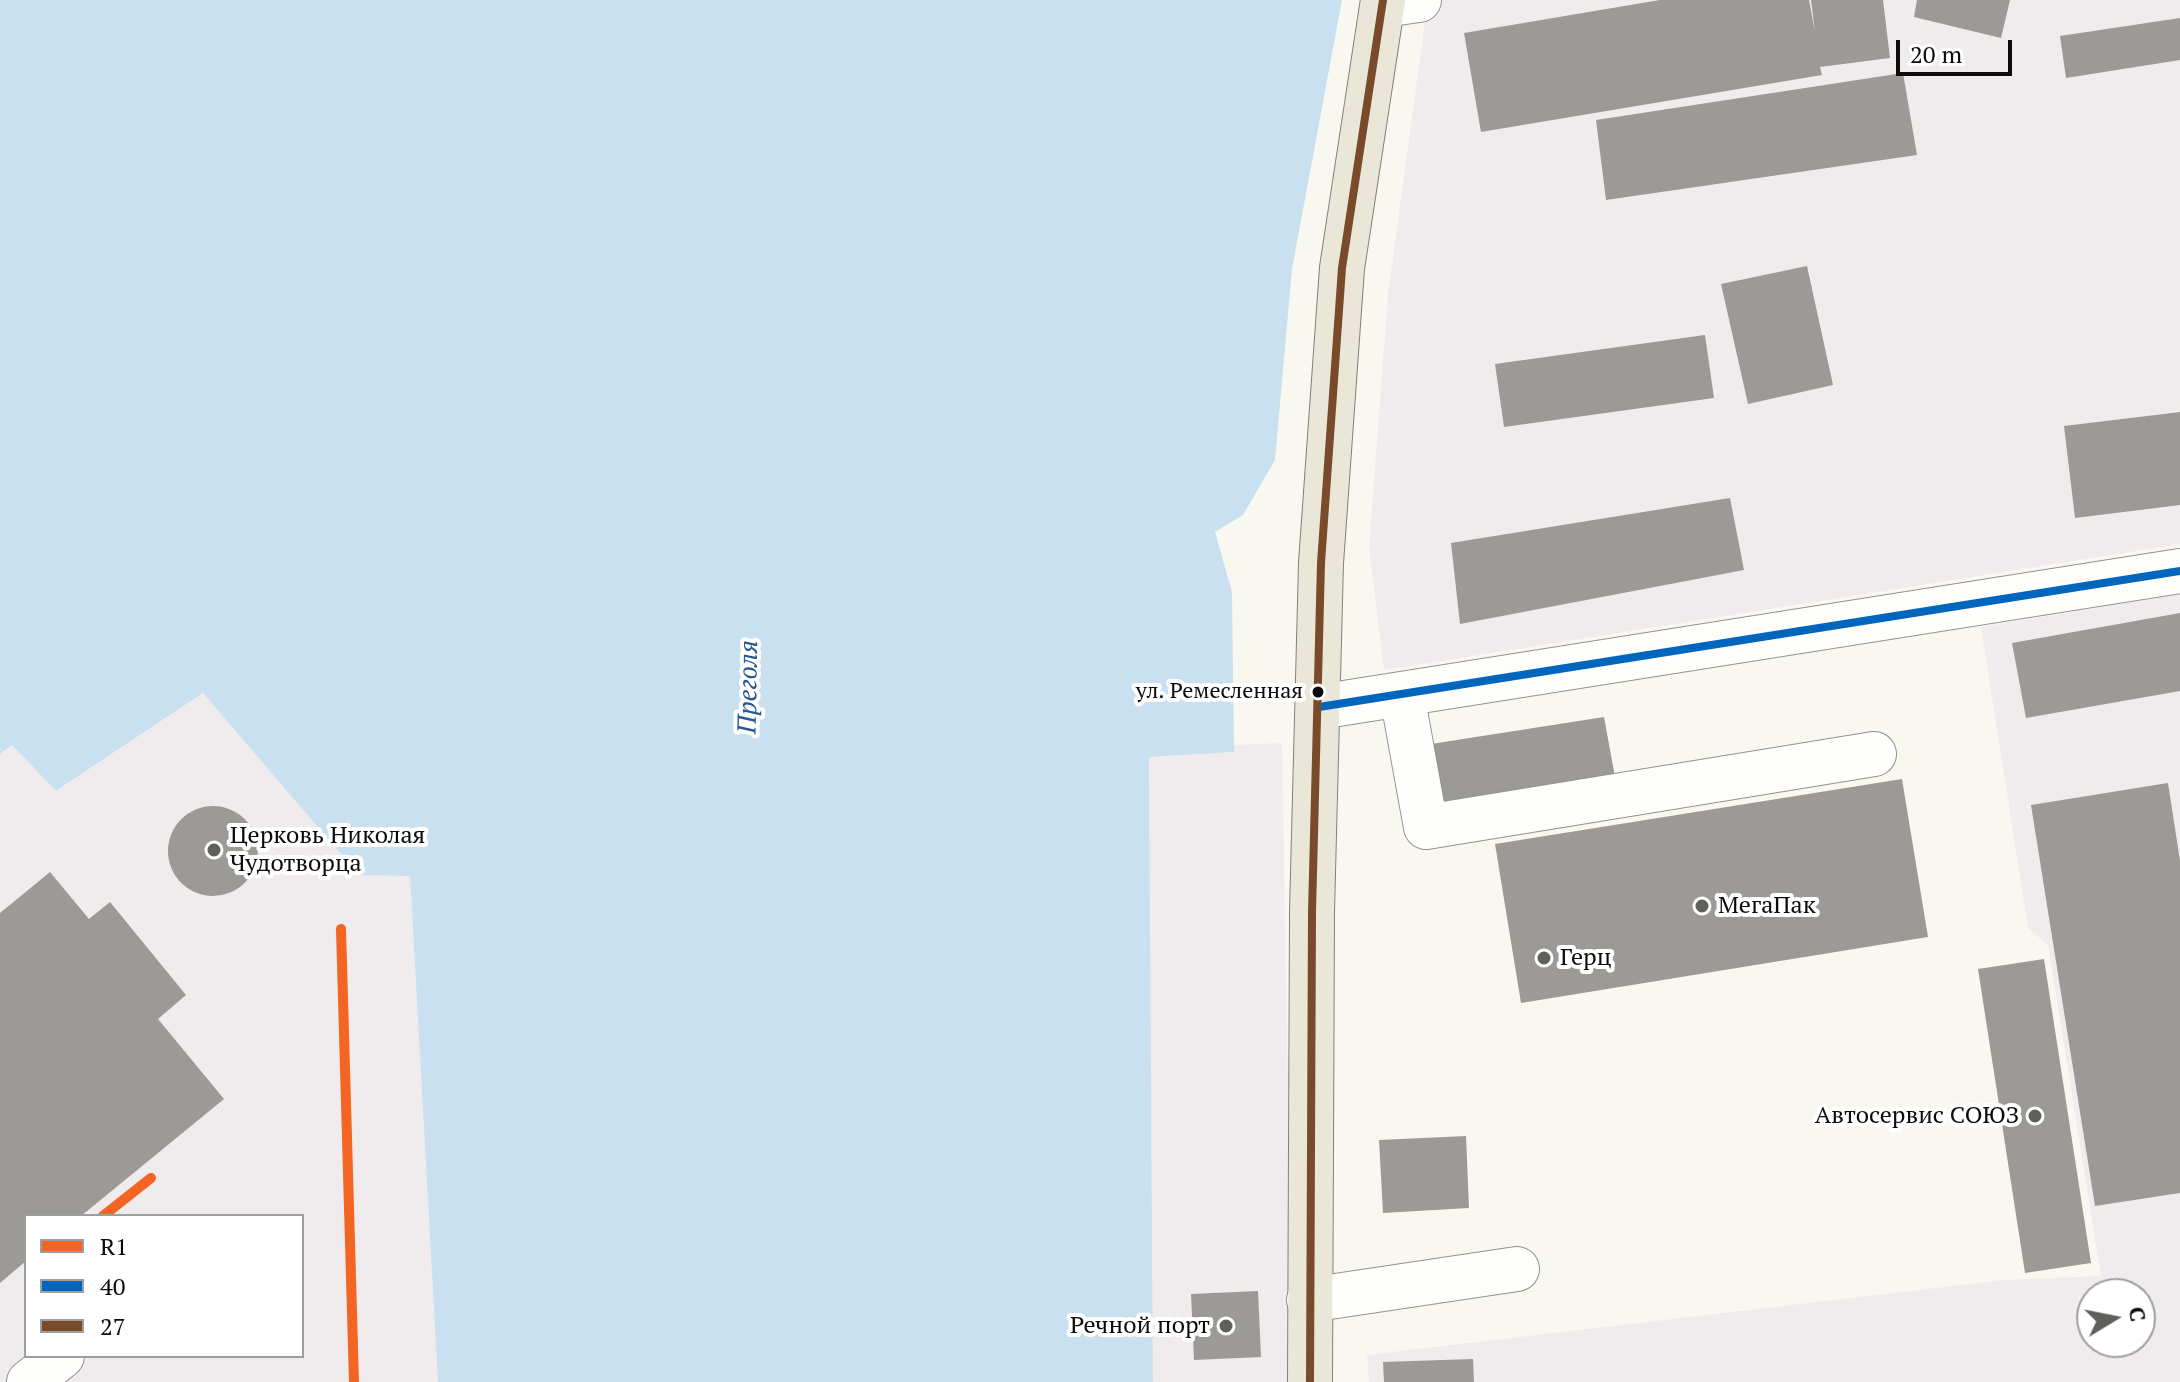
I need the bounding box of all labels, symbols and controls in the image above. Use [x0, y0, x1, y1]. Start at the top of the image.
scale bar [1900, 24, 2016, 74]
text: 20 m [1910, 38, 1962, 70]
water label: Преголя [733, 640, 765, 734]
place label: ул. Ремесленная [1136, 679, 1303, 705]
marker: ул. Ремесленная [1310, 684, 1326, 700]
place label: Церковь Николая Чудотворца [230, 822, 425, 878]
marker: Церковь Николая Чудотворца [205, 841, 223, 859]
place label: МегаПак [1718, 892, 1816, 920]
marker: МегаПак [1693, 897, 1711, 915]
place label: Герц [1560, 944, 1611, 972]
marker: Герц [1535, 949, 1553, 967]
place label: Автосервис СОЮЗ [1815, 1102, 2019, 1130]
marker: Автосервис СОЮЗ [2026, 1107, 2044, 1125]
legend [24, 1214, 304, 1358]
text: R1 [100, 1230, 128, 1262]
text: 40 [100, 1270, 126, 1302]
north arrow [2076, 1278, 2156, 1358]
text: С [2123, 1304, 2154, 1324]
text: 27 [100, 1310, 126, 1342]
place label: Речной порт [1070, 1312, 1210, 1340]
marker: Речной порт [1217, 1317, 1235, 1335]

